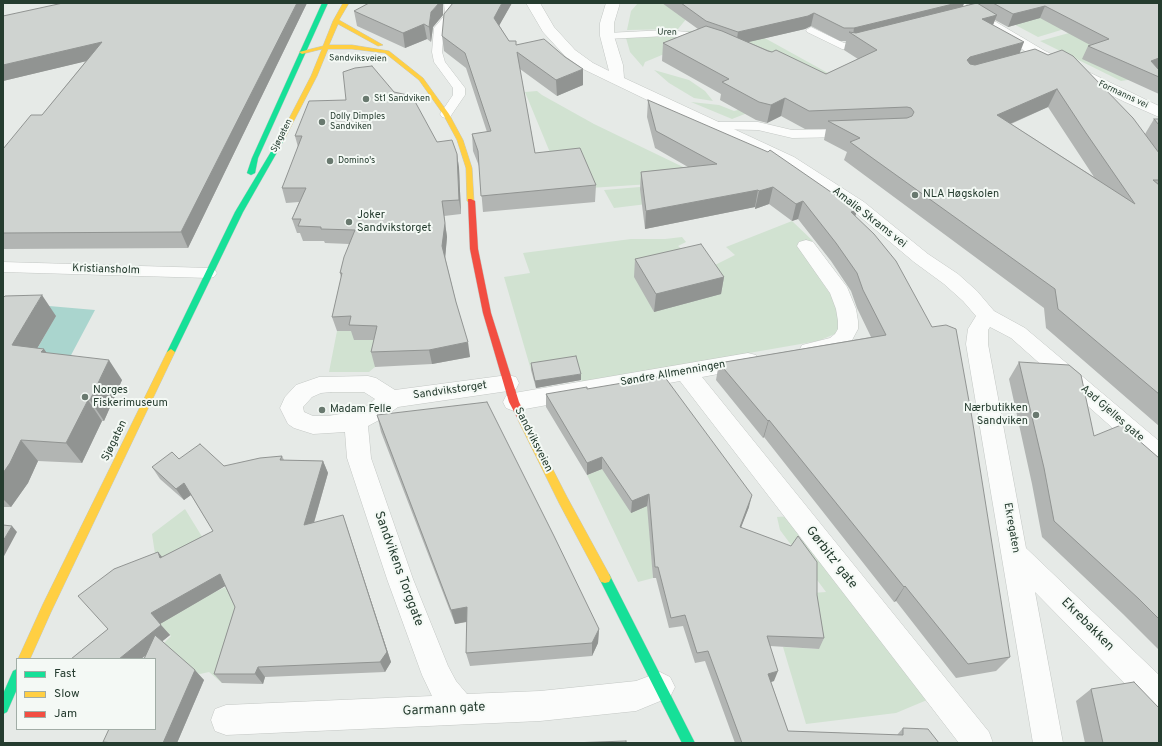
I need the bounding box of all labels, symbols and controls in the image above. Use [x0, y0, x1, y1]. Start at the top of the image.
street label: Uren [657, 27, 677, 39]
street label: Sandviksveien [329, 53, 387, 65]
street label: Formanns vei [1096, 79, 1150, 111]
marker: St1 Sandviken [361, 94, 371, 104]
place label: St1 Sandviken [374, 94, 430, 104]
place label: Dolly Dimples Sandviken [330, 112, 385, 133]
marker: Dolly Dimples Sandviken [317, 117, 327, 127]
street label: Sjøgaten [269, 118, 295, 154]
marker: Domino's [325, 156, 335, 166]
place label: Domino's [338, 156, 375, 166]
street label: Amalie Skrams vei [829, 185, 909, 251]
place label: NLA Høgskolen [923, 188, 999, 202]
marker: NLA Høgskolen [910, 190, 920, 200]
place label: Joker Sandvikstorget [357, 209, 431, 235]
marker: Joker Sandvikstorget [344, 217, 354, 227]
street label: Kristiansholm [72, 262, 140, 278]
street label: Søndre Allmenningen [620, 358, 726, 390]
street label: Sandvikstorget [412, 379, 488, 403]
street label: Aad Gjelles gate [1078, 383, 1146, 445]
place label: Norges Fiskerimuseum [93, 384, 168, 410]
marker: Norges Fiskerimuseum [80, 392, 90, 402]
place label: Nærbutikken Sandviken [964, 402, 1028, 428]
place label: Madam Felle [330, 403, 391, 417]
marker: Madam Felle [317, 405, 327, 415]
street label: Sandviksveien [511, 406, 555, 474]
marker: Nærbutikken Sandviken [1031, 410, 1041, 420]
street label: Sjøgaten [99, 418, 131, 464]
street label: Ekregaten [1000, 502, 1022, 554]
street label: Sandvikens Torggate [370, 509, 426, 629]
street label: Gørbitz' gate [802, 524, 860, 592]
street label: Ekrebakken [1057, 595, 1117, 655]
legend [16, 658, 156, 730]
text: Fast [54, 666, 76, 682]
text: Slow [54, 686, 80, 702]
street label: Garmann gate [402, 700, 486, 720]
text: Jam [54, 706, 77, 722]

